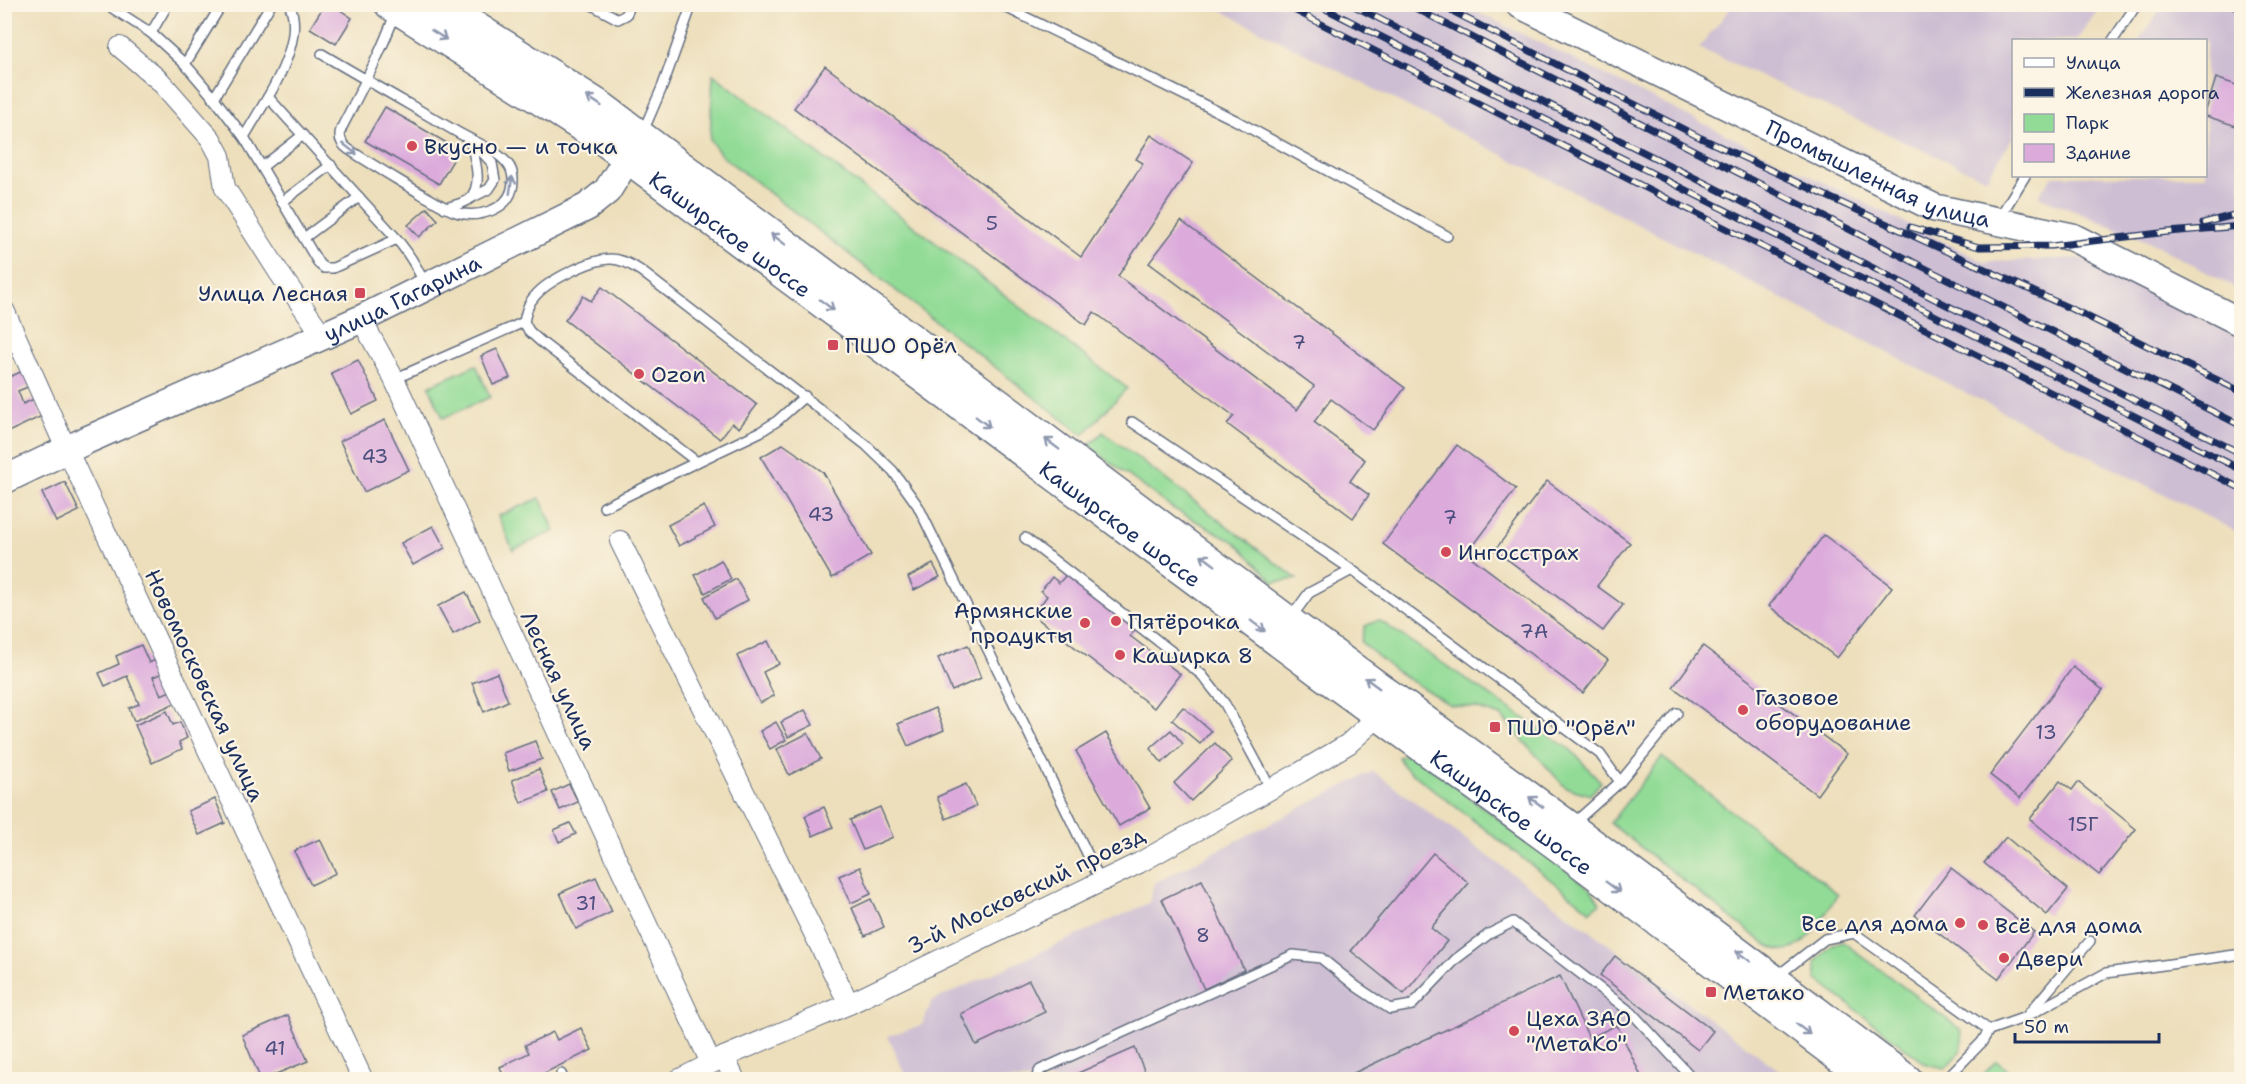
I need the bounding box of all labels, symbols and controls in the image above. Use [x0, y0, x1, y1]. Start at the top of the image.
one-way arrow [430, 30, 447, 42]
legend [2012, 39, 2207, 177]
text: Улица [2066, 51, 2120, 75]
text: Железная дорога [2066, 81, 2219, 105]
one-way arrow [585, 95, 602, 108]
text: Парк [2066, 111, 2109, 135]
street label: Промышленная улица [1761, 113, 1993, 234]
place label: Вкусно — и точка [424, 132, 618, 161]
marker: Вкусно — и точка [405, 139, 419, 153]
text: Здание [2066, 141, 2131, 165]
one-way arrow [342, 142, 358, 155]
street label: Каширское шоссе [643, 165, 817, 304]
one-way arrow [506, 175, 517, 195]
house number: 5 [986, 210, 998, 236]
one-way arrow [770, 232, 786, 245]
street label: улица Гагарина [319, 248, 486, 349]
place label: Улица Лесная [198, 279, 348, 308]
marker: Улица Лесная [353, 286, 367, 300]
one-way arrow [818, 299, 834, 312]
house number: 7 [1292, 329, 1306, 355]
place label: ПШО Орёл [845, 331, 957, 360]
marker: ПШО Орёл [826, 338, 840, 352]
place label: Ozon [651, 360, 706, 389]
marker: Ozon [632, 367, 646, 381]
one-way arrow [975, 416, 991, 428]
one-way arrow [1044, 437, 1060, 450]
house number: 43 [362, 443, 388, 469]
street label: Каширское шоссе [1033, 455, 1207, 594]
house number: 43 [808, 501, 834, 527]
house number: 7 [1443, 504, 1457, 530]
place label: Ингосстрах [1458, 538, 1579, 567]
marker: Ингосстрах [1439, 545, 1453, 559]
one-way arrow [1200, 554, 1216, 567]
street label: Новомосковская улица [138, 564, 271, 806]
place label: Армянские продукты [954, 596, 1073, 650]
street label: Лесная улица [514, 606, 603, 755]
place label: Пятёрочка [1128, 607, 1240, 636]
marker: Пятёрочка [1109, 614, 1123, 628]
marker: Армянские продукты [1078, 616, 1092, 630]
house number: 7А [1520, 618, 1548, 644]
one-way arrow [1249, 620, 1265, 632]
place label: Каширка 8 [1132, 641, 1253, 670]
marker: Каширка 8 [1113, 648, 1127, 662]
one-way arrow [1365, 676, 1381, 689]
place label: Газовое оборудование [1755, 683, 1912, 737]
marker: Газовое оборудование [1736, 703, 1750, 717]
place label: ПШО "Орёл" [1507, 713, 1636, 742]
house number: 13 [2035, 719, 2057, 745]
marker: ПШО "Орёл" [1488, 720, 1502, 734]
street label: Каширское шоссе [1424, 743, 1599, 882]
one-way arrow [1528, 796, 1544, 808]
house number: 15Г [2068, 811, 2099, 837]
street label: 3-й Московский проезд [902, 820, 1150, 961]
one-way arrow [1605, 880, 1621, 893]
house number: 31 [575, 890, 597, 916]
place label: Все для дома [1801, 909, 1948, 938]
place label: Всё для дома [1995, 911, 2142, 940]
marker: Все для дома [1953, 916, 1967, 930]
marker: Всё для дома [1976, 918, 1990, 932]
house number: 8 [1196, 922, 1210, 948]
place label: Двери [2016, 944, 2083, 973]
one-way arrow [1735, 949, 1751, 962]
marker: Двери [1997, 951, 2011, 965]
place label: Метако [1723, 978, 1805, 1007]
marker: Метако [1704, 985, 1718, 999]
place label: Цеха ЗАО "МетаКо" [1526, 1004, 1631, 1058]
scale bar [2015, 1006, 2159, 1044]
text: 50 m [2024, 1015, 2069, 1039]
one-way arrow [1794, 1023, 1810, 1035]
marker: Цеха ЗАО "МетаКо" [1507, 1024, 1521, 1038]
house number: 41 [264, 1035, 286, 1061]

